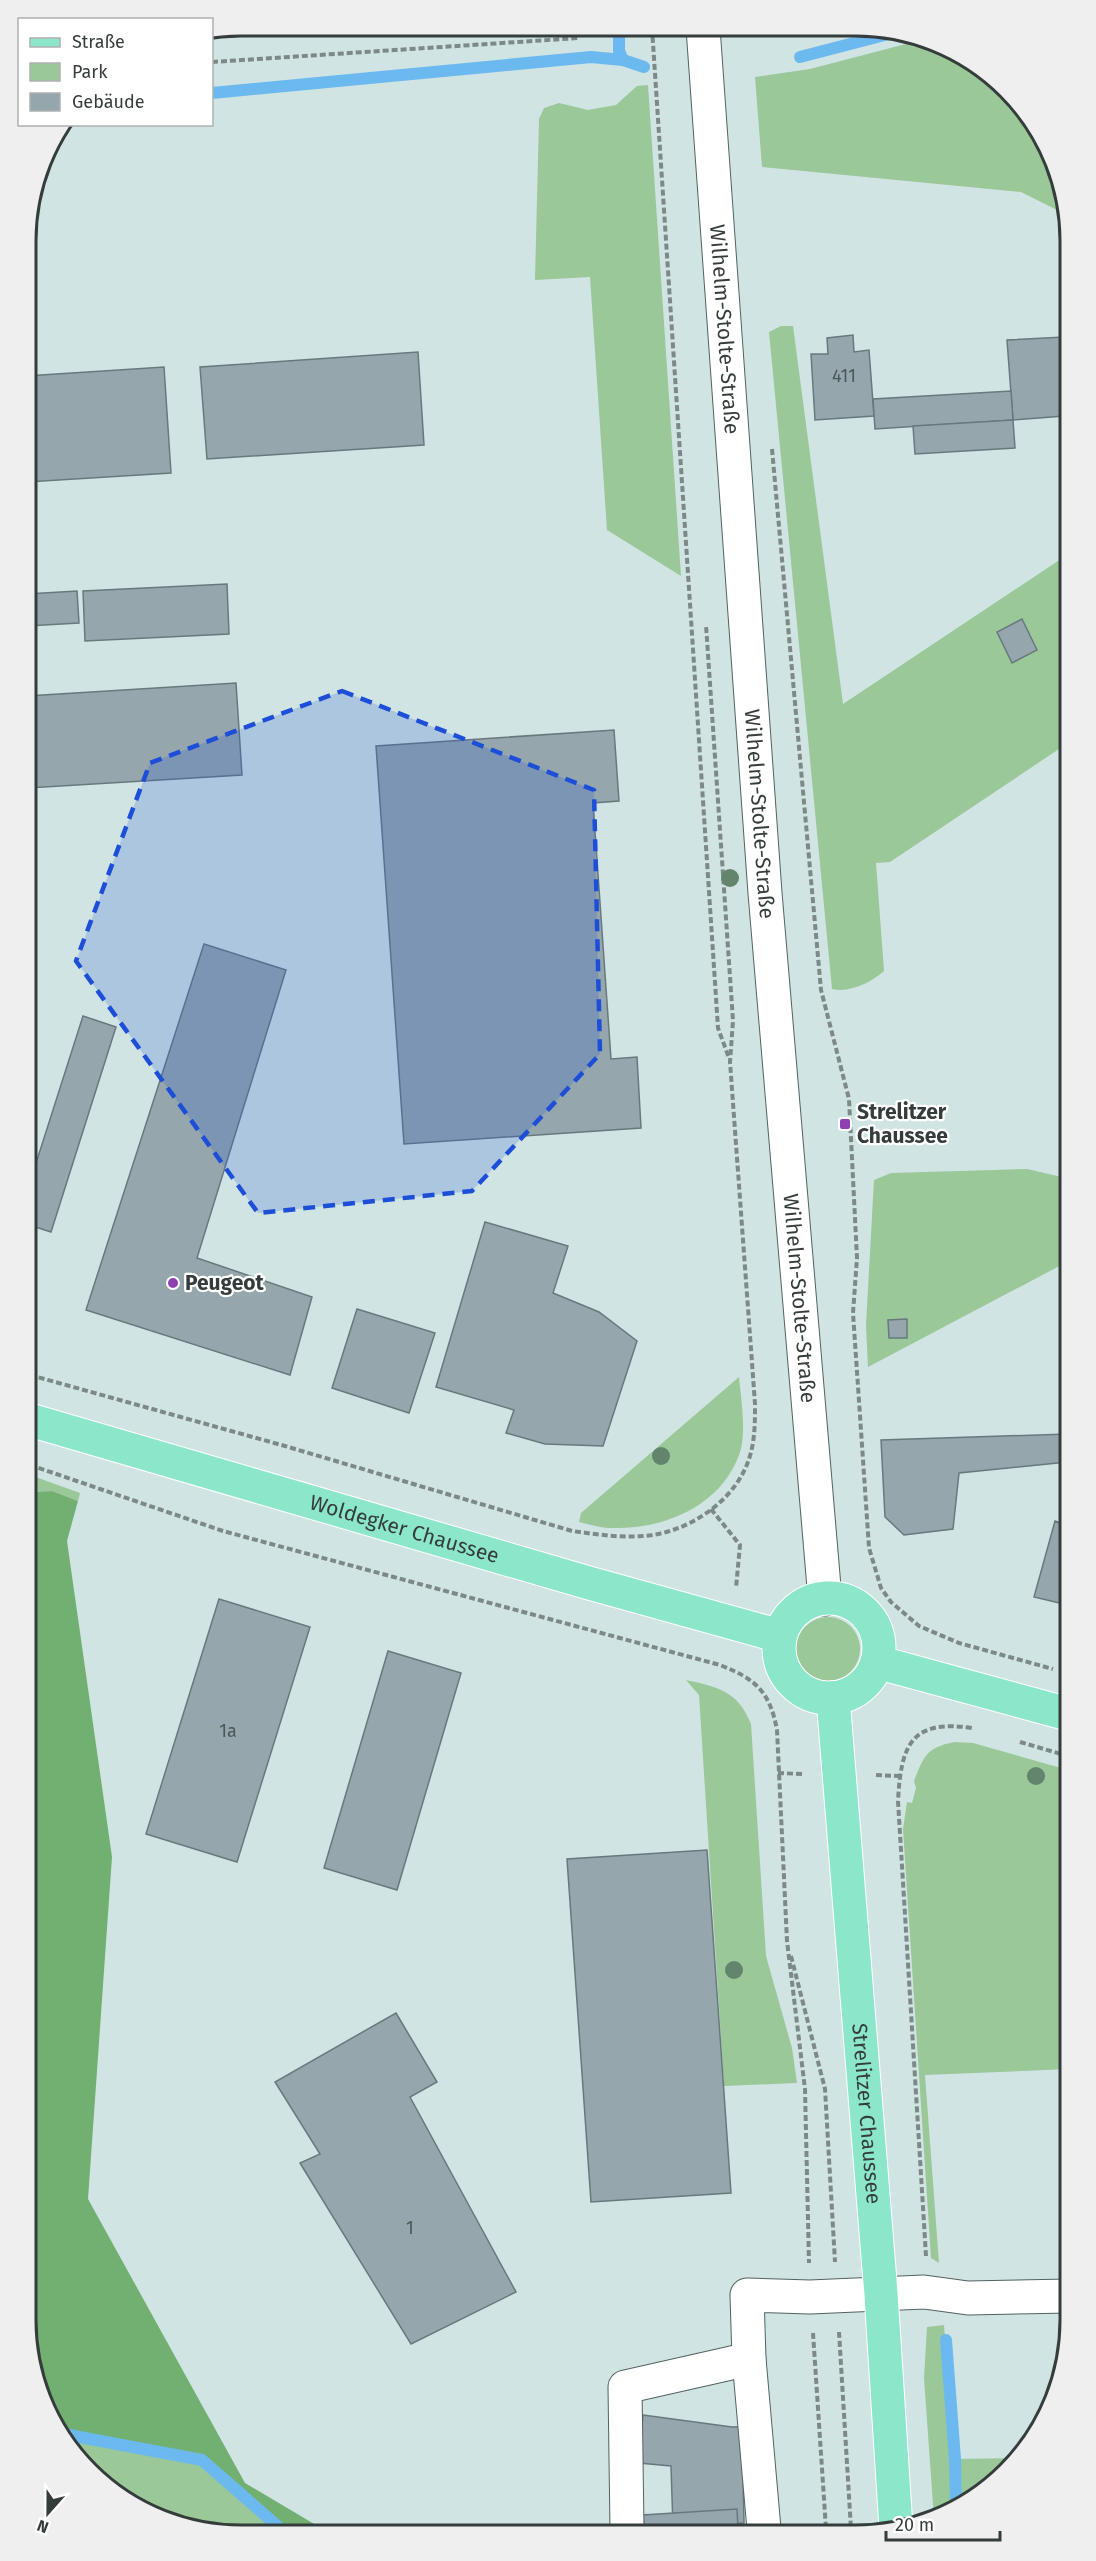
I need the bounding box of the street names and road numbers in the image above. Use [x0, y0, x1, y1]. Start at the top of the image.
street label: Wilhelm-Stolte-Straße [704, 223, 745, 435]
street label: Wilhelm-Stolte-Straße [739, 708, 780, 920]
street label: Wilhelm-Stolte-Straße [778, 1192, 821, 1404]
street label: Woldegker Chaussee [307, 1489, 502, 1569]
street label: Strelitzer Chaussee [846, 2022, 887, 2205]

